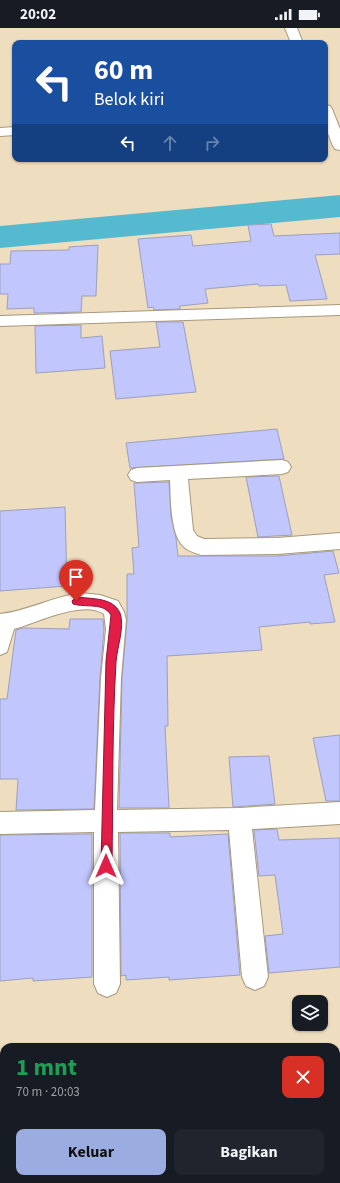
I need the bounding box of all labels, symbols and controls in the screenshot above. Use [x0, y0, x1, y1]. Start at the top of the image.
text: 20:02 [20, 4, 56, 25]
text: 60 m [94, 50, 153, 90]
icon: left [28, 56, 80, 108]
text: Belok kiri [94, 87, 164, 112]
icon: left [117, 132, 139, 154]
icon: ahead [159, 132, 181, 154]
icon: right [201, 132, 223, 154]
pin [59, 560, 93, 601]
icon: arrive [65, 566, 87, 588]
position arrow [85, 845, 127, 887]
map controls [292, 995, 328, 1031]
button: layers [292, 995, 328, 1031]
text: 1 mnt [16, 1050, 77, 1085]
button: close [282, 1056, 324, 1098]
text: 70 m · 20:03 [16, 1083, 80, 1101]
button: Keluar [16, 1129, 166, 1175]
button: Bagikan [174, 1129, 324, 1175]

